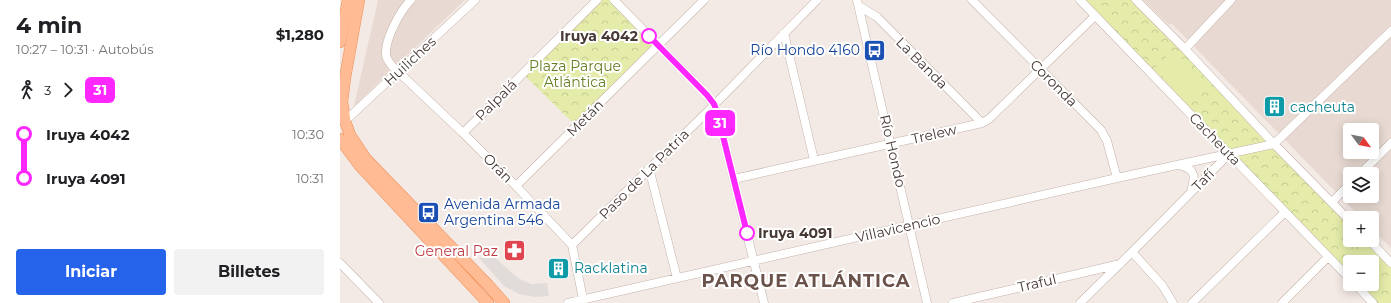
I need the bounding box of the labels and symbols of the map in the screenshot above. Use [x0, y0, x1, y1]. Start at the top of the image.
place label: Iruya 4042 [560, 27, 638, 45]
marker: Iruya 4042 [641, 28, 657, 44]
street label: Huiliches [380, 32, 440, 90]
street label: La Banda [892, 33, 952, 93]
bus stop icon: Río Hondo 4160 [862, 37, 888, 63]
place label: Río Hondo 4160 [750, 41, 860, 59]
street label: Coronda [1026, 55, 1082, 111]
park label: Plaza Parque Atlántica [529, 57, 621, 91]
street label: Palpalá [471, 75, 521, 125]
building icon: cacheuta [1261, 94, 1287, 120]
street label: Metán [563, 96, 607, 140]
place label: cacheuta [1290, 98, 1355, 116]
street label: Cacheuta [1185, 109, 1245, 169]
line badge: 31 [702, 110, 738, 136]
street label: Río Hondo [876, 113, 910, 189]
street label: Trelew [910, 120, 959, 148]
north arrow [1343, 123, 1379, 159]
street label: Paso de La Patria [595, 125, 693, 223]
street label: Orán [479, 149, 517, 187]
street label: Tafí [1188, 164, 1219, 195]
place label: Avenida Armada Argentina 546 [444, 195, 561, 229]
bus stop icon: Avenida Armada Argentina 546 [416, 199, 442, 225]
street label: Villavicencio [854, 209, 942, 246]
place label: Iruya 4091 [758, 224, 832, 242]
marker: Iruya 4091 [739, 225, 755, 241]
pharmacy icon: General Paz [501, 238, 527, 264]
place label: General Paz [415, 242, 498, 260]
building icon: Racklatina [546, 255, 572, 281]
place label: Racklatina [574, 259, 648, 277]
district label: PARQUE ATLÁNTICA [701, 270, 911, 292]
street label: Traful [1016, 270, 1058, 296]

